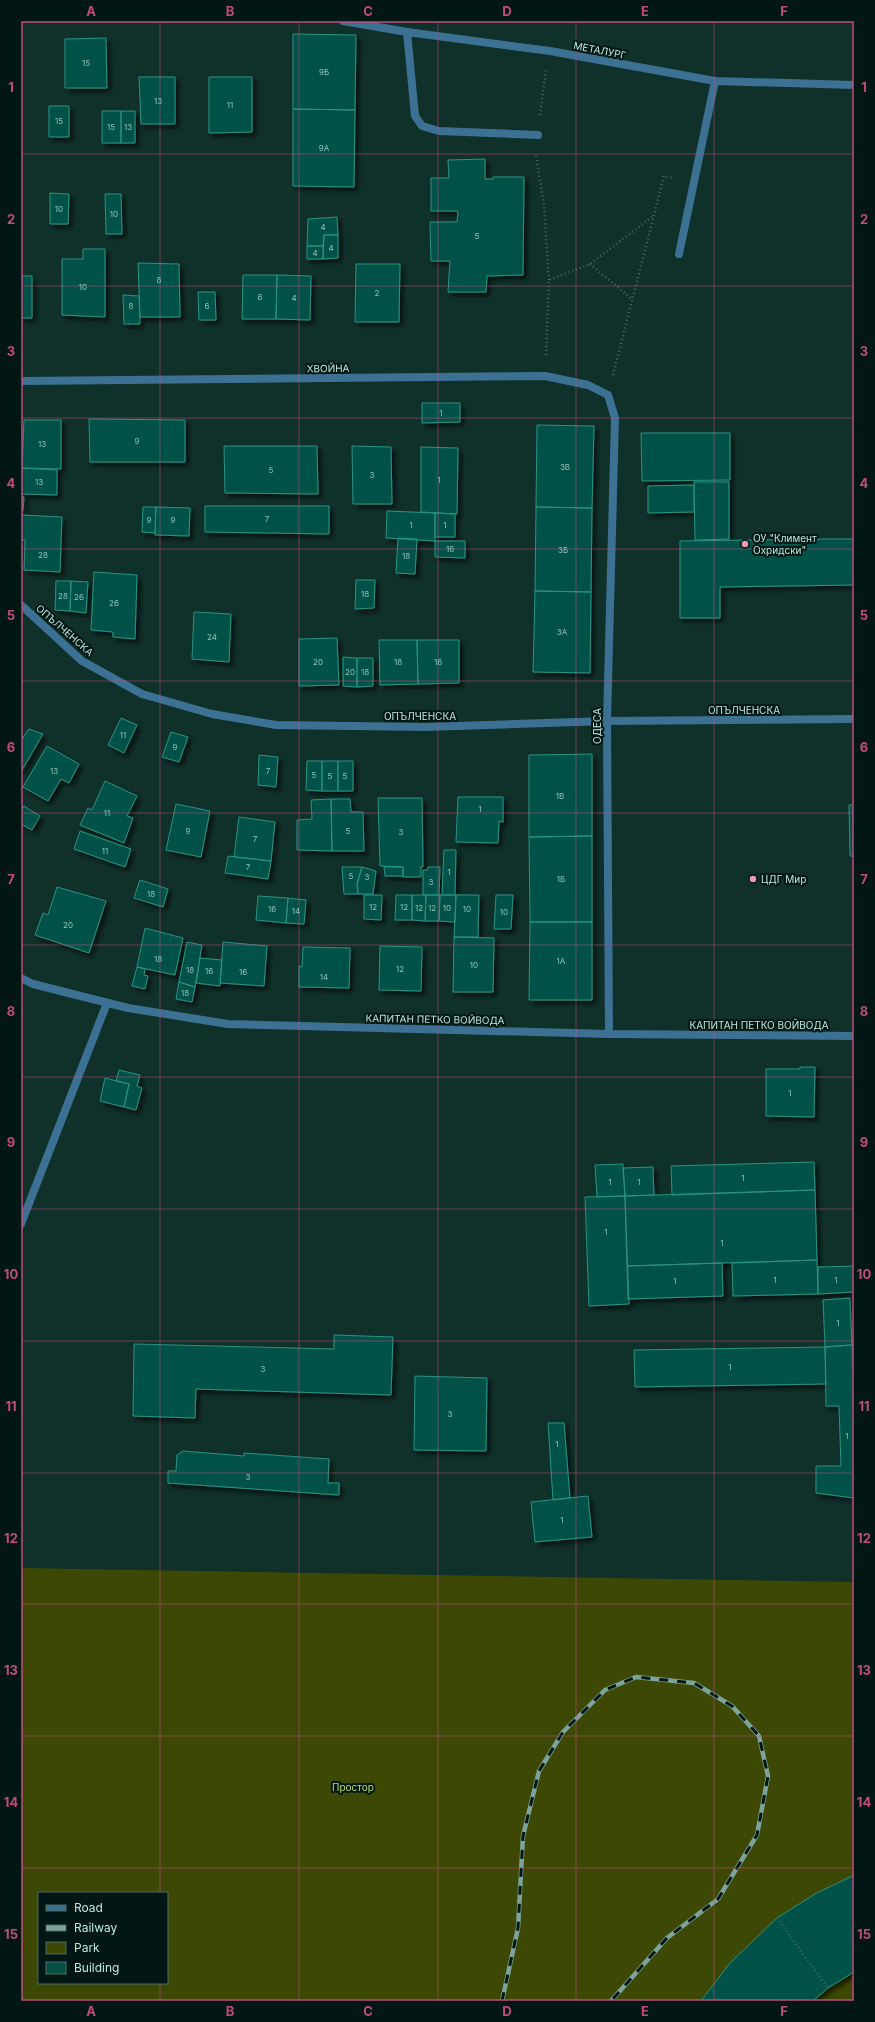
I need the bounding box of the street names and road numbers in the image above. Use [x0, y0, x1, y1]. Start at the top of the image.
street label: МЕТАЛУРГ [573, 39, 628, 61]
street label: ХВОЙНА [306, 361, 350, 374]
street label: ОПЪЛЧЕНСКА [34, 602, 96, 658]
street label: ОПЪЛЧЕНСКА [708, 704, 780, 716]
street label: ОДЕСА [591, 708, 603, 744]
street label: ОПЪЛЧЕНСКА [384, 710, 456, 722]
street label: КАПИТАН ПЕТКО ВОЙВОДА [365, 1011, 505, 1026]
street label: КАПИТАН ПЕТКО ВОЙВОДА [689, 1018, 829, 1031]

